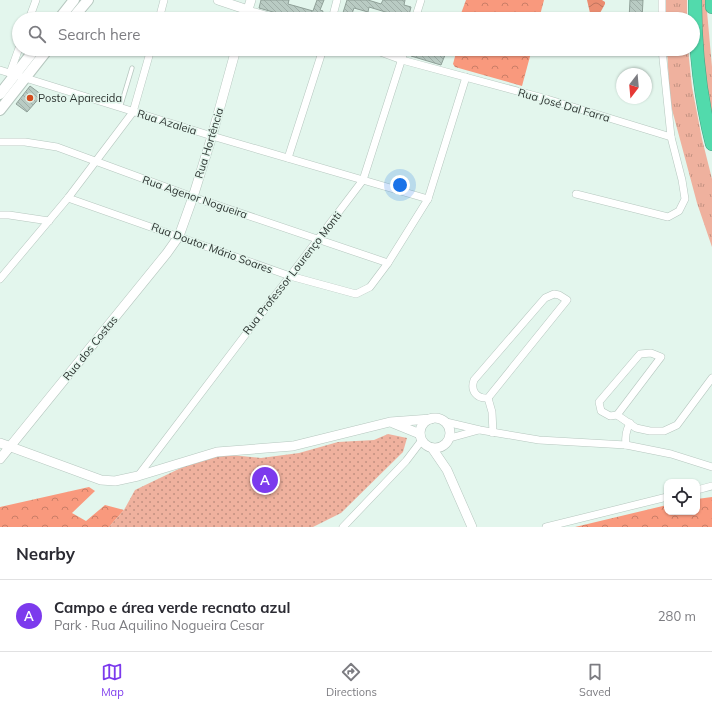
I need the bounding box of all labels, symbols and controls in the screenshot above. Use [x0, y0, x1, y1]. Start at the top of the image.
search box [12, 12, 700, 56]
icon: search [26, 23, 48, 45]
text: Search here [58, 25, 140, 44]
north arrow [616, 68, 652, 104]
street label: Rua José Dal Farra [516, 85, 612, 125]
place label: Posto Aparecida [38, 91, 122, 105]
marker: Posto Aparecida [25, 93, 35, 103]
street label: Rua Azaleia [136, 106, 198, 138]
street label: Rua Hortência [192, 106, 226, 180]
street label: Rua Agenor Nogueira [141, 172, 249, 222]
your location [390, 175, 410, 195]
street label: Rua Professor Lourenço Monti [240, 209, 344, 337]
street label: Rua Doutor Mário Soares [149, 220, 275, 276]
street label: Rua dos Costas [60, 313, 120, 383]
pin: A [252, 465, 278, 495]
map controls [664, 479, 700, 515]
button: locate [664, 479, 700, 515]
text: Nearby [16, 543, 75, 564]
text: Campo e área verde recnato azul [54, 598, 290, 617]
text: A [24, 608, 34, 624]
text: 280 m [658, 608, 696, 624]
text: Park · Rua Aquilino Nogueira Cesar [54, 617, 264, 633]
tab: Map [101, 661, 124, 699]
tab: Directions [326, 661, 377, 699]
tab: Saved [579, 661, 611, 699]

